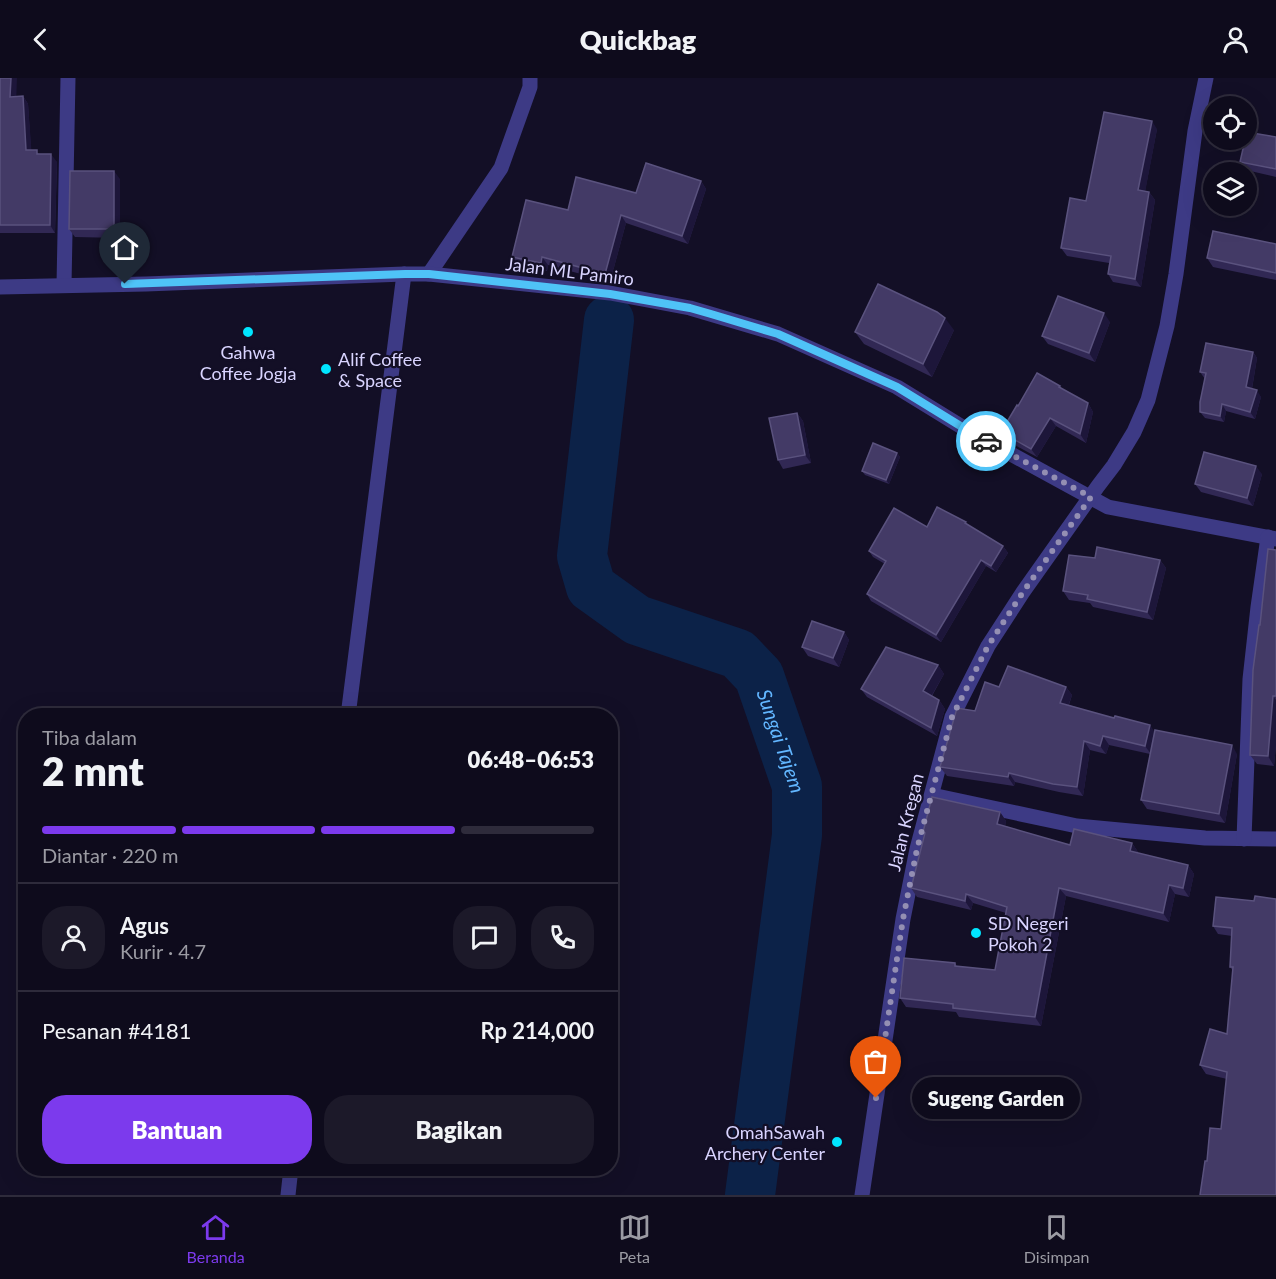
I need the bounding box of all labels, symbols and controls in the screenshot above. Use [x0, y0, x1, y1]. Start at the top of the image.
icon: back [24, 23, 57, 56]
text: Quickbag [580, 23, 696, 56]
icon: person [1219, 23, 1252, 56]
map controls [1203, 96, 1257, 216]
button: locate [1203, 96, 1257, 150]
button: layers [1203, 162, 1257, 216]
pin [99, 222, 150, 284]
icon: home [108, 231, 141, 264]
street label: Jalan ML Pamiro [505, 252, 635, 290]
marker: Gahwa Coffee Jogja [241, 325, 255, 339]
place label: Gahwa Coffee Jogja [200, 341, 296, 384]
place label: Alif Coffee & Space [338, 348, 422, 391]
marker: Alif Coffee & Space [319, 362, 333, 376]
courier [956, 411, 1016, 471]
icon: car [970, 425, 1003, 458]
water label: Sungai Tajem [752, 686, 810, 796]
text: Tiba dalam [42, 725, 137, 749]
text: 06:48–06:53 [468, 746, 594, 773]
text: 2 mnt [42, 748, 144, 794]
street label: Jalan Kregan [882, 771, 928, 873]
text: Diantar · 220 m [42, 843, 179, 867]
button: person [42, 906, 105, 969]
button: chat [453, 906, 516, 969]
button: phone [531, 906, 594, 969]
text: Agus [120, 912, 169, 939]
place label: SD Negeri Pokoh 2 [988, 912, 1069, 955]
marker: SD Negeri Pokoh 2 [969, 926, 983, 940]
text: Kurir · 4.7 [120, 939, 206, 963]
text: Pesanan #4181 [42, 1017, 192, 1044]
text: Rp 214,000 [480, 1017, 594, 1044]
pin [850, 1036, 901, 1098]
icon: bag [859, 1045, 892, 1078]
callout: Sugeng Garden [912, 1077, 1080, 1119]
text: Sugeng Garden [928, 1086, 1064, 1110]
button: Bantuan [42, 1095, 312, 1164]
button: Bagikan [324, 1095, 594, 1164]
place label: OmahSawah Archery Center [705, 1121, 825, 1164]
marker: OmahSawah Archery Center [830, 1135, 844, 1149]
tab: Beranda [187, 1211, 245, 1266]
tab: Peta [618, 1211, 651, 1266]
tab: Disimpan [1024, 1211, 1089, 1266]

